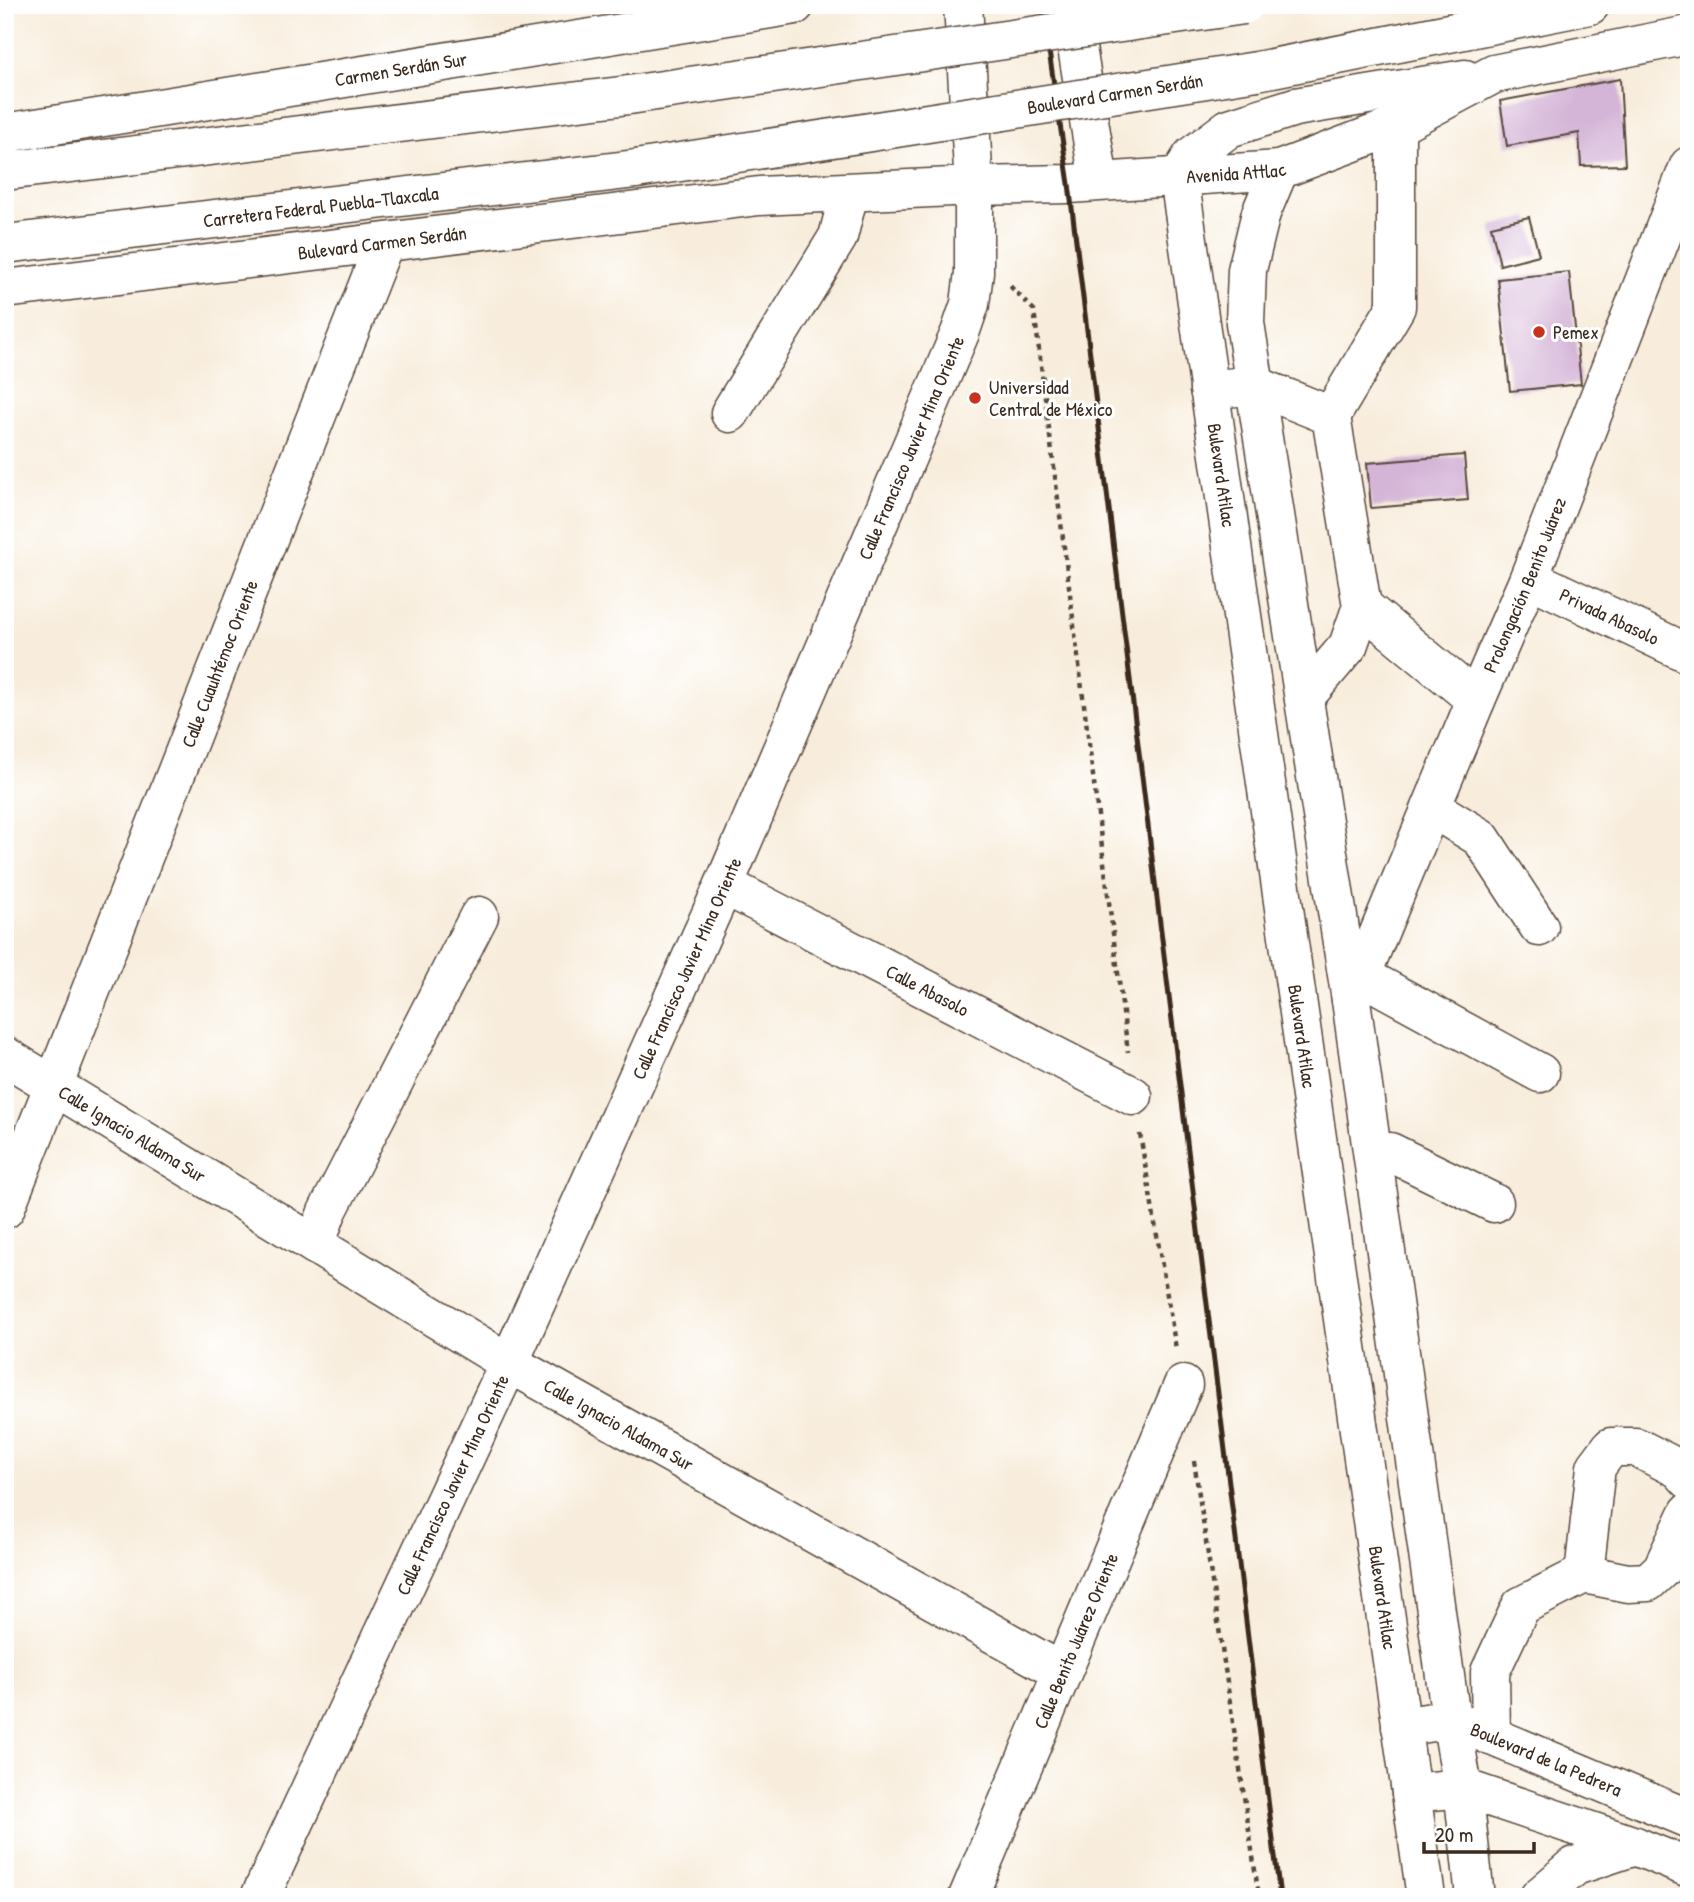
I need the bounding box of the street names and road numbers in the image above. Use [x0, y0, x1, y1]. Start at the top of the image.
street label: Carmen Serdán Sur [333, 45, 470, 92]
street label: Boulevard Carmen Serdán [1025, 67, 1205, 120]
street label: Avenida Attlac [1185, 156, 1290, 189]
street label: Carretera Federal Puebla-Tlaxcala [202, 180, 440, 233]
street label: Bulevard Carmen Serdán [296, 219, 468, 266]
street label: Calle Francisco Javier Mina Oriente [852, 331, 970, 564]
street label: Bulevard Atilac [1202, 422, 1242, 529]
street label: Prolongación Benito Juárez [1477, 493, 1572, 676]
street label: Calle Cuauhtémoc Oriente [175, 576, 264, 751]
street label: Privada Abasolo [1555, 581, 1664, 651]
street label: Calle Francisco Javier Mina Oriente [625, 853, 748, 1084]
street label: Calle Abasolo [881, 958, 974, 1022]
street label: Bulevard Atilac [1282, 983, 1323, 1090]
street label: Calle Ignacio Aldama Sur [54, 1079, 211, 1189]
street label: Calle Francisco Javier Mina Oriente [390, 1370, 515, 1599]
street label: Calle Ignacio Aldama Sur [539, 1372, 699, 1477]
street label: Bulevard Atilac [1363, 1544, 1403, 1651]
street label: Calle Benito Juárez Oriente [1027, 1548, 1124, 1733]
street label: Boulevard de la Pedrera [1467, 1716, 1626, 1803]

